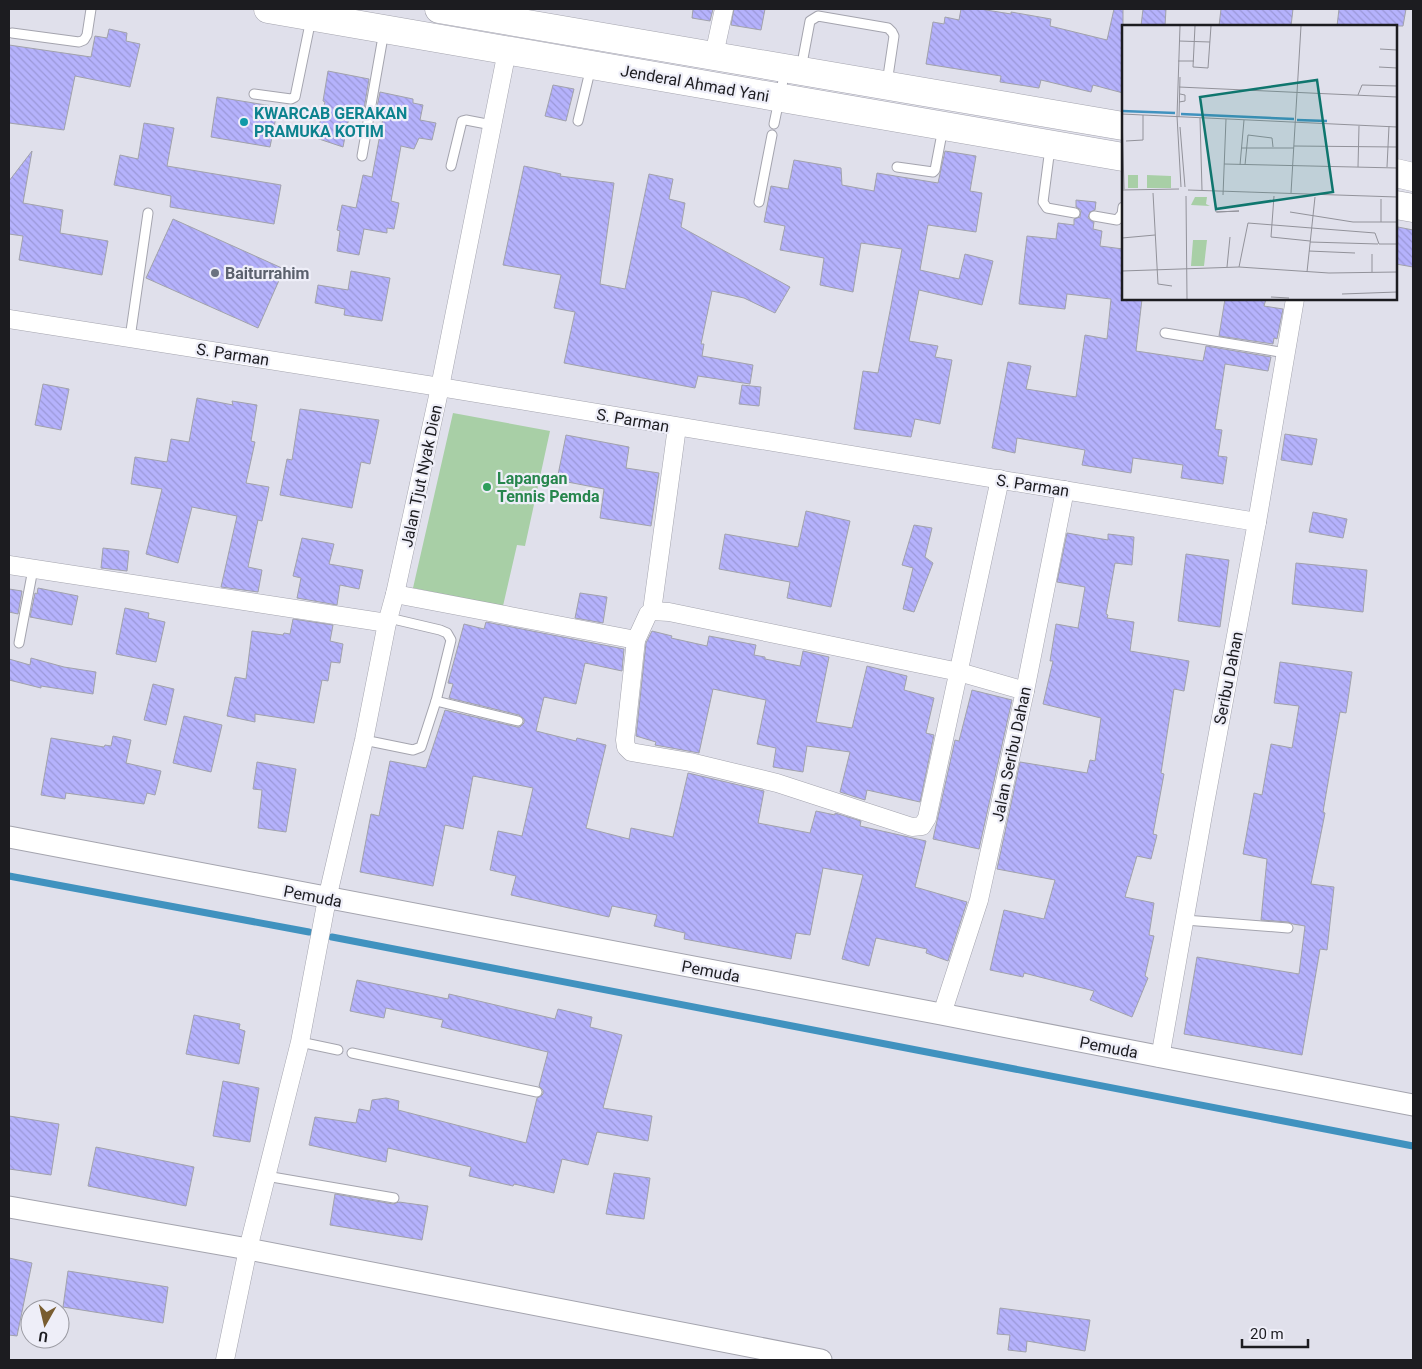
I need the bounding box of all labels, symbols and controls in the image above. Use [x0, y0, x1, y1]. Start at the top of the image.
inset map [1122, 25, 1397, 300]
street label: Jenderal Ahmad Yani [619, 61, 771, 106]
place label: KWARCAB GERAKAN PRAMUKA KOTIM [254, 104, 407, 141]
marker: KWARCAB GERAKAN PRAMUKA KOTIM [238, 116, 250, 128]
place label: Baiturrahim [225, 264, 309, 283]
marker: Baiturrahim [209, 267, 221, 279]
street label: S. Parman [195, 339, 271, 370]
street label: Jalan Tjut Nyak Dien [397, 403, 446, 549]
street label: S. Parman [595, 405, 671, 436]
place label: Lapangan Tennis Pemda [497, 469, 600, 506]
street label: S. Parman [995, 470, 1071, 501]
marker: Lapangan Tennis Pemda [481, 481, 493, 493]
street label: Seribu Dahan [1210, 630, 1247, 726]
street label: Jalan Seribu Dahan [988, 685, 1035, 823]
street label: Pemuda [282, 882, 344, 911]
street label: Pemuda [680, 957, 742, 986]
street label: Pemuda [1078, 1033, 1140, 1062]
north arrow [20, 1299, 70, 1349]
scale bar [1242, 1316, 1308, 1348]
text: 20 m [1250, 1325, 1284, 1343]
text: U [38, 1328, 49, 1345]

